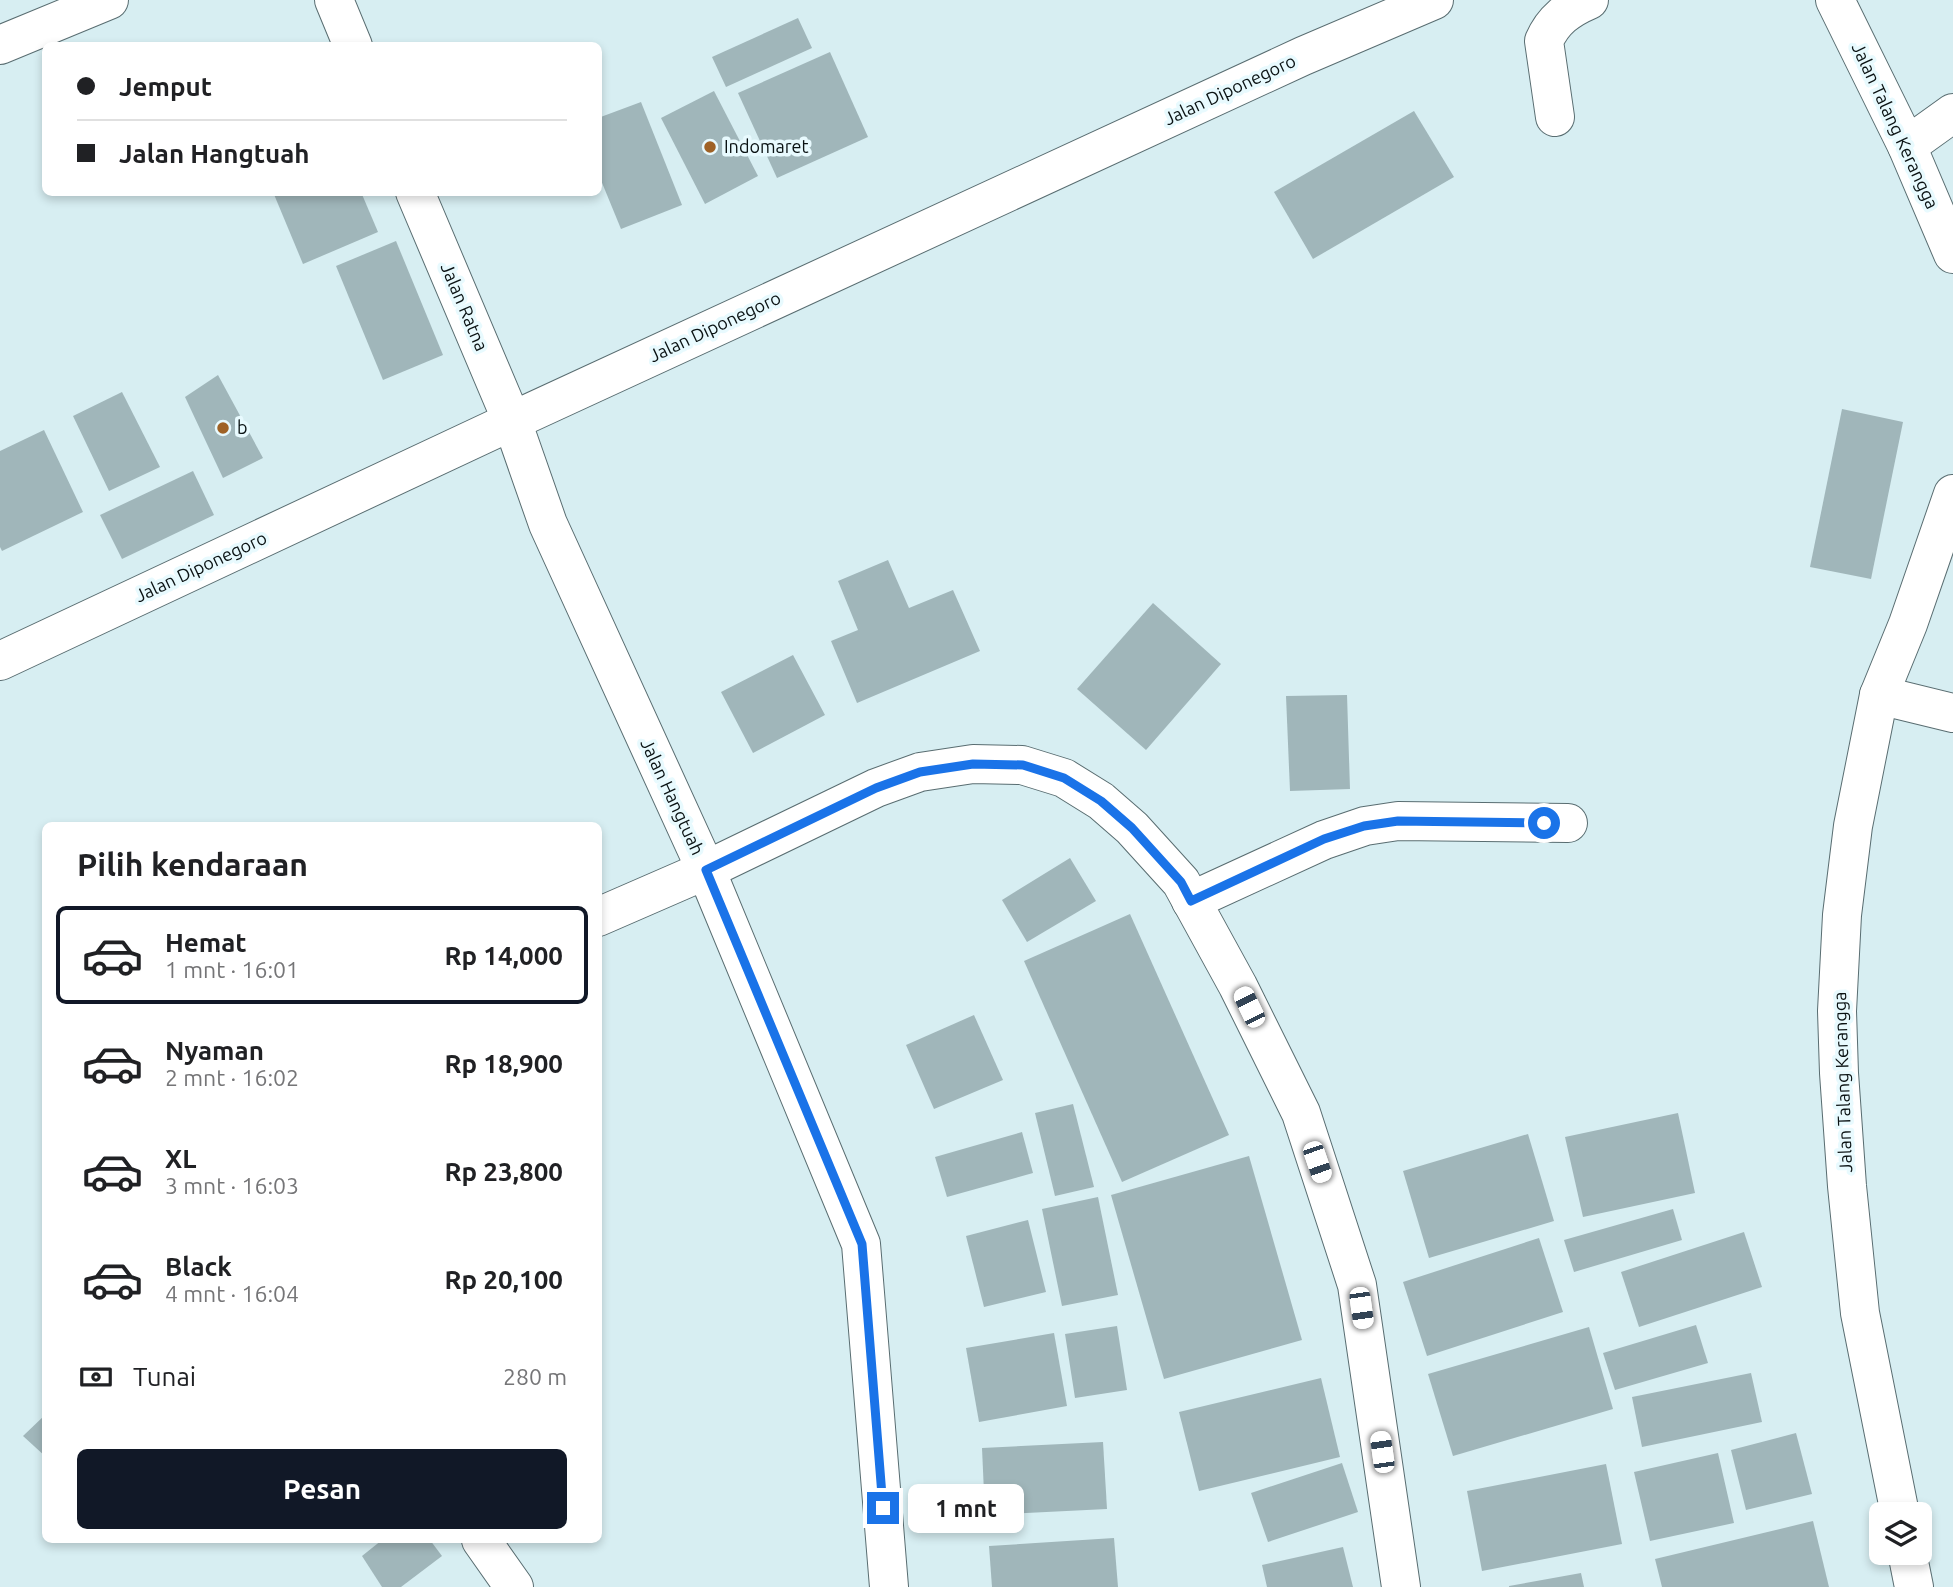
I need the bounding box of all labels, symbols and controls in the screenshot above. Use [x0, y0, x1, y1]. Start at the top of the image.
street label: Jalan Talang Kerangga [1849, 39, 1943, 212]
street label: Jalan Diponegoro [1161, 50, 1299, 128]
text: Jemput [119, 72, 212, 101]
place label: Indomaret [724, 136, 809, 156]
text: Jalan Hangtuah [119, 139, 310, 168]
marker: Indomaret [702, 139, 718, 155]
street label: Jalan Ratna [437, 260, 492, 354]
street label: Jalan Diponegoro [646, 287, 784, 365]
place label: b [237, 417, 248, 437]
marker: b [215, 420, 231, 436]
street label: Jalan Diponegoro [132, 527, 270, 605]
street label: Jalan Hangtuah [637, 735, 709, 858]
route start [1528, 807, 1560, 839]
text: Pilih kendaraan [77, 846, 308, 882]
icon: car [81, 924, 144, 987]
text: Hemat [165, 928, 247, 957]
text: Rp 14,000 [444, 941, 563, 970]
text: 1 mnt · 16:01 [165, 957, 299, 982]
car [1231, 984, 1268, 1030]
street label: Jalan Talang Kerangga [1829, 991, 1855, 1173]
icon: car [81, 1032, 144, 1095]
text: Nyaman [165, 1036, 264, 1065]
text: Rp 18,900 [444, 1049, 563, 1078]
text: 2 mnt · 16:02 [165, 1065, 299, 1090]
car [1301, 1139, 1334, 1185]
icon: car [81, 1140, 144, 1203]
text: XL [165, 1144, 196, 1173]
text: Rp 23,800 [444, 1157, 563, 1186]
text: 3 mnt · 16:03 [165, 1173, 299, 1198]
icon: car [81, 1248, 144, 1311]
text: Black [165, 1252, 232, 1281]
text: Rp 20,100 [444, 1265, 563, 1294]
text: 4 mnt · 16:04 [165, 1281, 299, 1306]
car [1348, 1286, 1375, 1330]
icon: cash [77, 1358, 115, 1396]
text: Tunai [133, 1362, 196, 1391]
text: 280 m [503, 1364, 567, 1389]
car [1369, 1430, 1396, 1474]
button: Pesan [77, 1449, 567, 1529]
callout: 1 mnt [908, 1484, 1023, 1532]
route end [867, 1492, 899, 1524]
text: 1 mnt [935, 1496, 997, 1521]
map controls [1869, 1502, 1932, 1565]
button: layers [1869, 1502, 1932, 1565]

